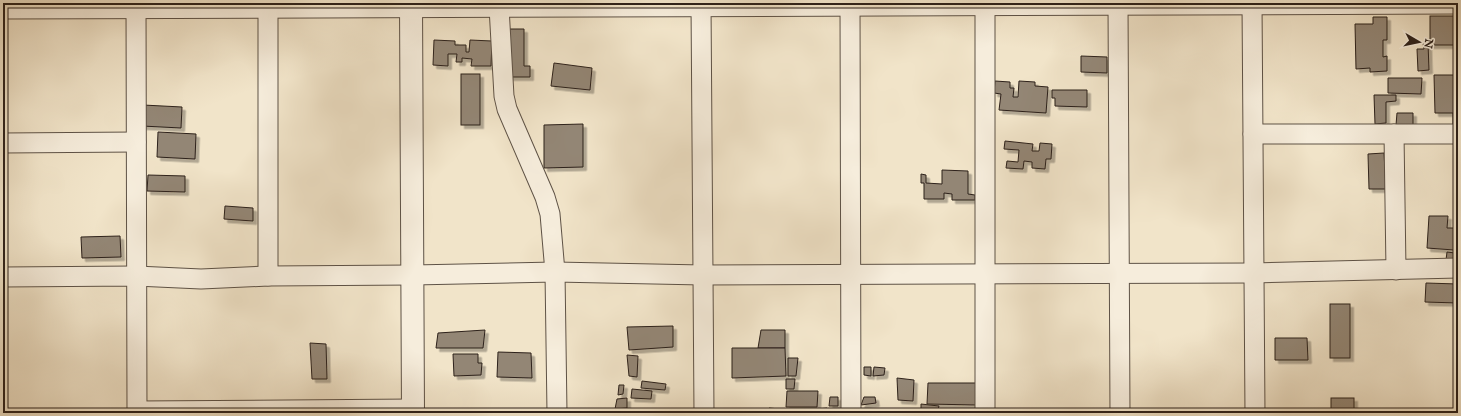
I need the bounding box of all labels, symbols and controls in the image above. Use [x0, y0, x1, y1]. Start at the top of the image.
north arrow [1399, 22, 1439, 62]
text: N [1420, 37, 1436, 50]

